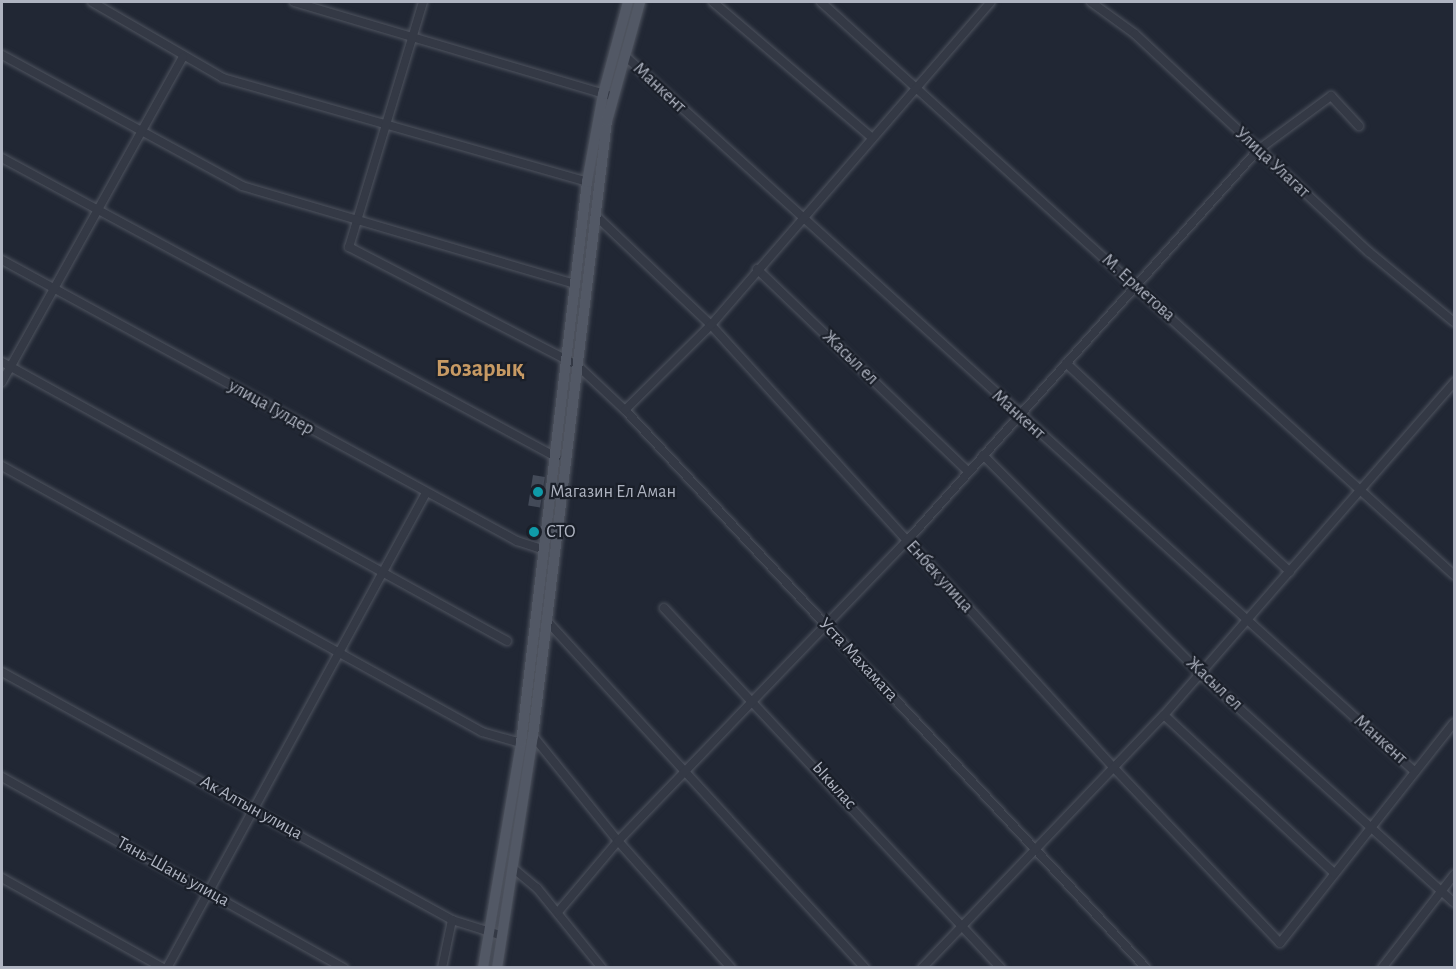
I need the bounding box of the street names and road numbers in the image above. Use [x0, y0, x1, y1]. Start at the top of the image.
street label: Манкент [628, 58, 690, 118]
street label: Улица Улагат [1230, 123, 1314, 203]
street label: М. Ерметова [1097, 250, 1179, 326]
street label: Жасыл ел [818, 326, 882, 390]
street label: улица Гулдер [224, 376, 318, 440]
street label: Манкент [987, 385, 1049, 445]
street label: Енбек улица [901, 536, 977, 618]
street label: Уста Махамата [814, 614, 902, 706]
street label: Жасыл ел [1181, 653, 1247, 715]
street label: Манкент [1349, 710, 1411, 770]
street label: Ыкылас [807, 758, 861, 814]
street label: Ак Алтын улица [196, 771, 306, 845]
street label: Тянь-Шань улица [113, 832, 233, 912]

